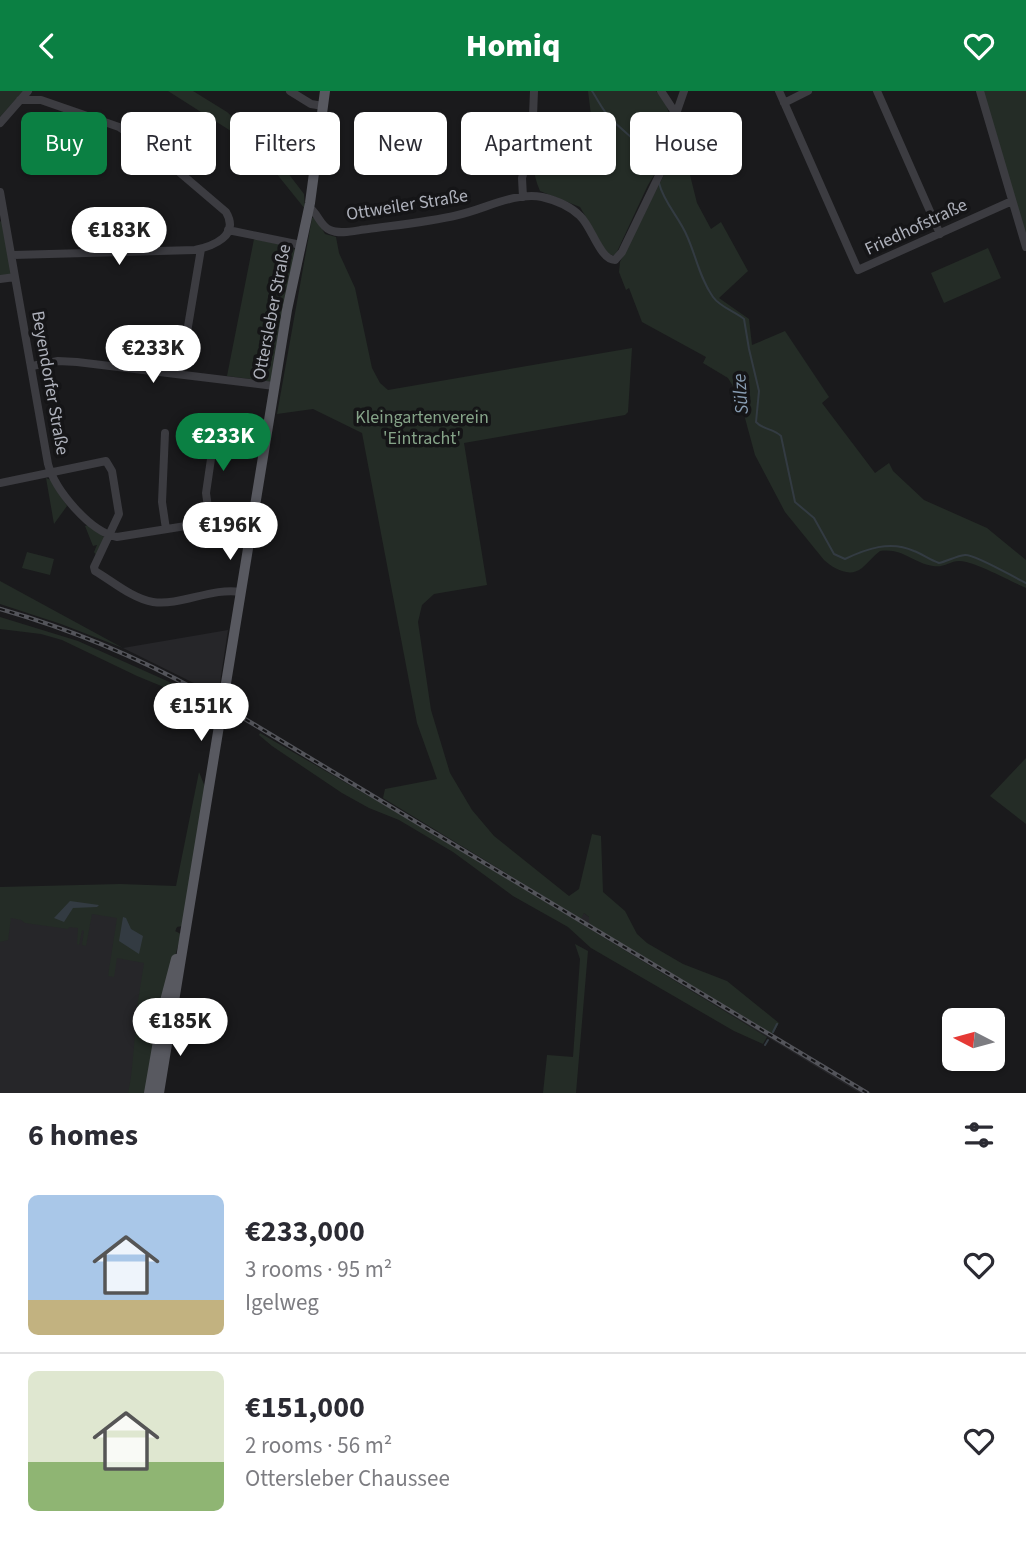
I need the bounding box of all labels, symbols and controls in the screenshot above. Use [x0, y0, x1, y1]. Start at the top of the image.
text: Homiq [466, 23, 560, 69]
icon: back [28, 27, 66, 65]
icon: heart [960, 27, 998, 65]
chip: Buy [21, 112, 107, 175]
chip: Rent [121, 112, 216, 175]
chip: Filters [230, 112, 340, 175]
chip: New [354, 112, 447, 175]
chip: Apartment [461, 112, 616, 175]
chip: House [630, 112, 742, 175]
street label: Ottweiler Straße [344, 183, 470, 227]
street label: Friedhofstraße [861, 192, 971, 262]
pin: €183K [70, 207, 168, 267]
text: €183K [88, 213, 150, 246]
street label: Ottersleber Straße [247, 242, 297, 382]
street label: Beyendorfer Straße [25, 309, 75, 457]
pin: €233K [104, 325, 202, 385]
text: €233K [122, 331, 184, 364]
water label: Sülze [726, 373, 756, 415]
park label: Kleingartenverein 'Eintracht' [355, 405, 489, 451]
pin: €233K [174, 413, 272, 473]
text: €233K [192, 419, 254, 452]
pin: €196K [181, 503, 279, 562]
text: €196K [199, 508, 261, 541]
pin: €151K [152, 683, 250, 743]
text: €151K [170, 689, 232, 722]
pin: €185K [131, 999, 229, 1058]
text: €185K [149, 1004, 211, 1037]
north arrow [942, 1008, 1004, 1071]
map controls [942, 1008, 1005, 1071]
text: 6 homes [28, 1114, 138, 1157]
icon: filters [960, 1116, 998, 1154]
text: €233,000 [245, 1210, 365, 1253]
icon: home [84, 1223, 168, 1307]
icon: heart [960, 1246, 998, 1284]
text: 3 rooms · 95 m² [245, 1253, 392, 1286]
text: Igelweg [245, 1286, 319, 1319]
text: €151,000 [245, 1386, 365, 1429]
icon: home [84, 1399, 168, 1483]
icon: heart [960, 1422, 998, 1460]
text: 2 rooms · 56 m² [245, 1429, 392, 1462]
text: Ottersleber Chaussee [245, 1462, 450, 1495]

